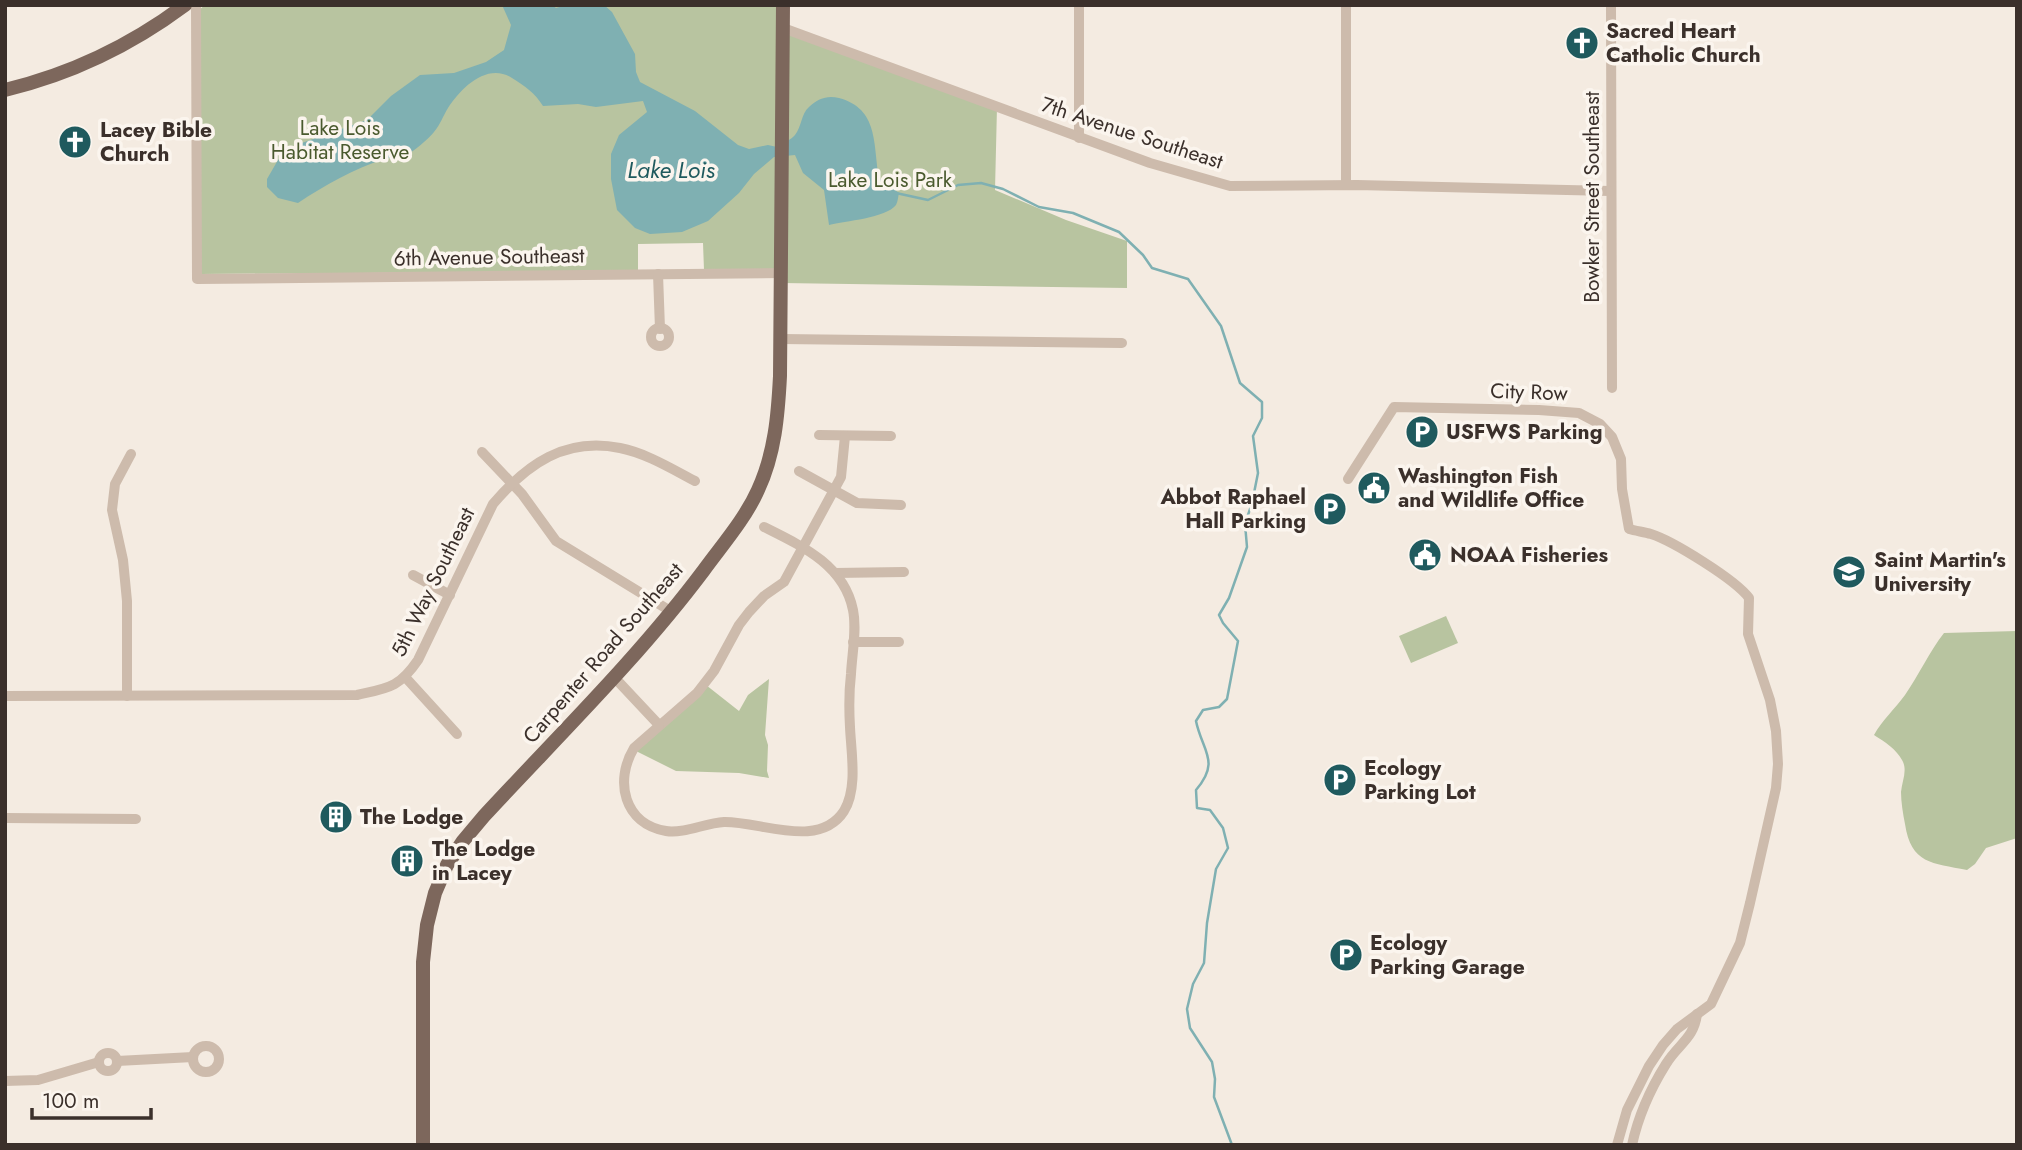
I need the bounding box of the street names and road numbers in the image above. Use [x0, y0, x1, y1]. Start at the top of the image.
street label: 7th Avenue Southeast [1037, 89, 1227, 177]
street label: Bowker Street Southeast [1577, 91, 1607, 303]
street label: 6th Avenue Southeast [393, 240, 585, 274]
street label: City Row [1490, 376, 1569, 408]
street label: 5th Way Southeast [384, 502, 482, 662]
street label: Carpenter Road Southeast [516, 556, 690, 750]

